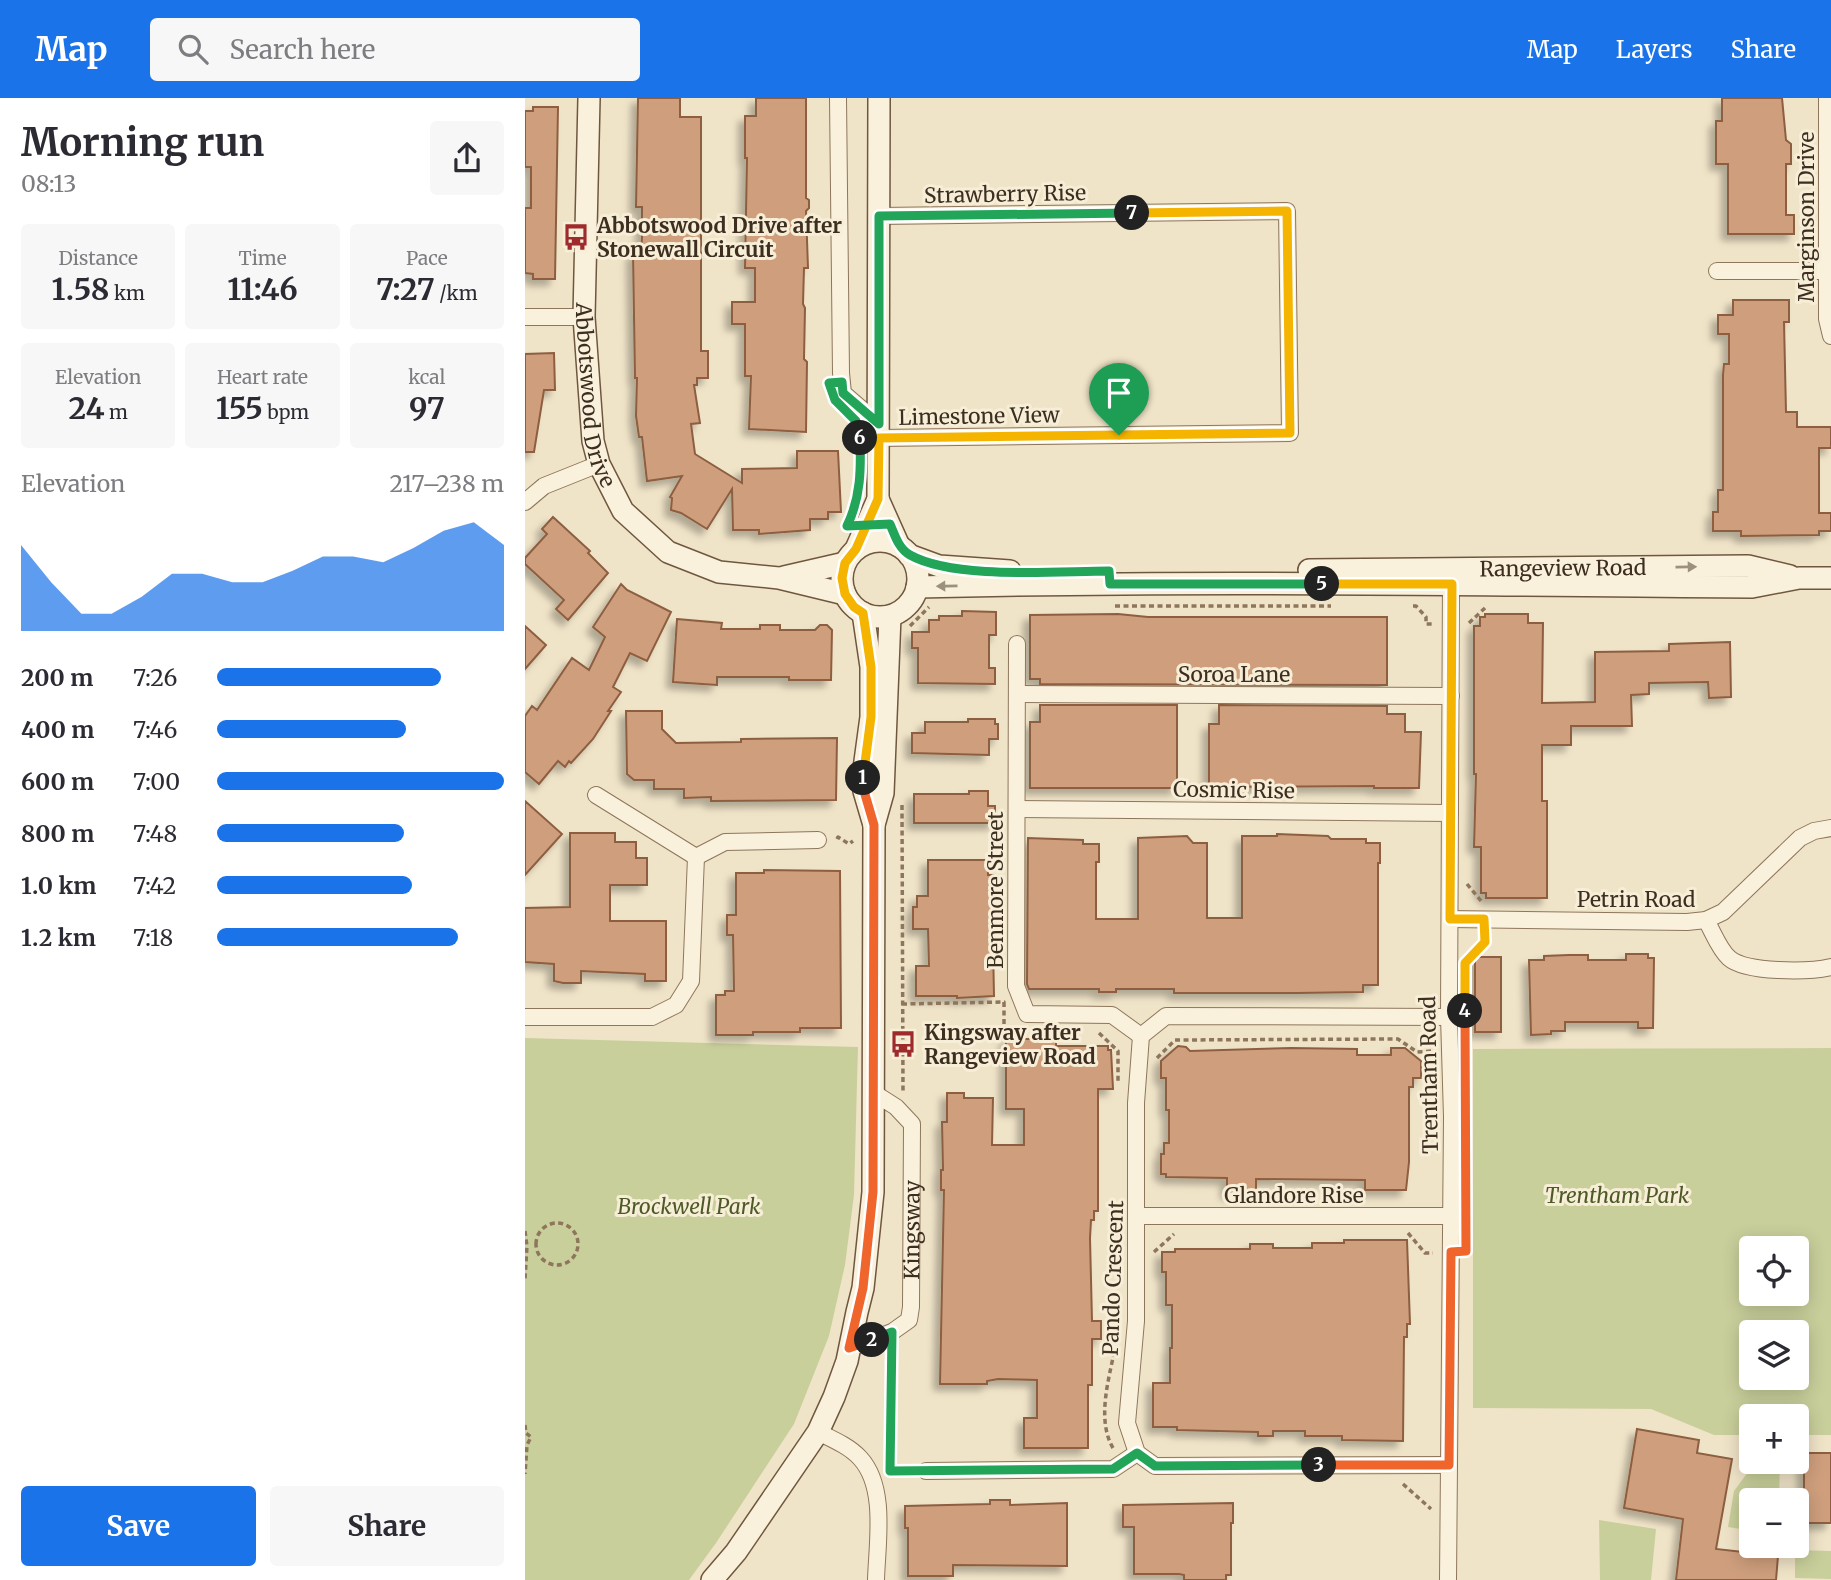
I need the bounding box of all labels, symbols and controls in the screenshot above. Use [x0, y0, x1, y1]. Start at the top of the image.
search box [150, 18, 640, 81]
text: Map [35, 29, 108, 70]
icon: search [174, 30, 212, 68]
text: Search here [230, 33, 375, 66]
text: Map [1527, 34, 1578, 65]
text: Layers [1616, 34, 1692, 65]
text: Share [1730, 34, 1796, 65]
text: Morning run [21, 119, 264, 166]
button: share [430, 121, 504, 195]
street label: Marginson Drive [1793, 132, 1820, 302]
text: 08:13 [21, 169, 76, 198]
street label: Strawberry Rise [924, 179, 1086, 209]
pin: 7 [1115, 195, 1149, 230]
text: 7 [1126, 200, 1137, 224]
place label: Abbotswood Drive after Stonewall Circuit [596, 212, 842, 263]
bus stop icon: Abbotswood Drive after Stonewall Circuit [561, 222, 591, 252]
text: Distance [58, 246, 138, 270]
text: Time [238, 246, 287, 270]
text: Pace [406, 246, 448, 270]
text: 1.58 [51, 270, 109, 308]
text: 11:46 [227, 270, 298, 308]
text: 7:27 [376, 270, 435, 308]
text: km [109, 281, 145, 305]
text: /km [435, 281, 478, 305]
street label: Abbotswood Drive [570, 301, 622, 492]
pin [1089, 363, 1149, 435]
text: Elevation [55, 365, 141, 389]
text: Heart rate [217, 365, 308, 389]
text: kcal [408, 365, 446, 389]
icon: arrive [1100, 374, 1138, 412]
text: 24 [68, 389, 105, 427]
text: 155 [216, 389, 263, 427]
text: 97 [409, 389, 445, 427]
text: m [105, 400, 128, 424]
text: bpm [263, 400, 309, 424]
street label: Limestone View [898, 401, 1060, 431]
pin: 6 [843, 420, 877, 456]
text: 6 [854, 425, 865, 449]
text: Elevation [21, 469, 125, 498]
text: 217–238 m [389, 469, 504, 498]
street label: Rangeview Road [1479, 553, 1647, 582]
one-way arrow [1675, 561, 1697, 573]
pin: 5 [1305, 566, 1339, 602]
text: 5 [1316, 571, 1327, 595]
one-way arrow [936, 580, 958, 592]
street label: Soroa Lane [1178, 661, 1290, 688]
text: 200 m [21, 663, 93, 692]
text: 7:26 [133, 663, 177, 692]
text: 400 m [21, 715, 95, 744]
text: 7:46 [133, 715, 177, 744]
pin: 1 [845, 760, 881, 796]
text: 1 [858, 765, 867, 789]
text: 600 m [21, 767, 94, 796]
text: 7:00 [133, 767, 180, 796]
street label: Cosmic Rise [1173, 775, 1295, 805]
street label: Benmore Street [982, 811, 1009, 969]
text: 800 m [21, 819, 94, 848]
text: 7:48 [133, 819, 177, 848]
text: 1.0 km [21, 871, 96, 900]
text: 7:42 [133, 871, 176, 900]
street label: Petrin Road [1577, 886, 1696, 913]
text: 1.2 km [21, 923, 96, 952]
text: 7:18 [133, 923, 173, 952]
pin: 4 [1447, 993, 1483, 1028]
street label: Trentham Road [1414, 995, 1444, 1154]
text: 4 [1458, 998, 1471, 1022]
place label: Kingsway after Rangeview Road [924, 1019, 1096, 1070]
bus stop icon: Kingsway after Rangeview Road [888, 1029, 918, 1059]
street label: Kingsway [898, 1179, 925, 1280]
street label: Glandore Rise [1224, 1182, 1364, 1209]
park label: Trentham Park [1545, 1182, 1690, 1209]
park label: Brockwell Park [618, 1193, 761, 1220]
street label: Pando Crescent [1097, 1200, 1129, 1356]
map controls [1739, 1236, 1809, 1558]
button: locate [1739, 1236, 1809, 1306]
button: layers [1739, 1320, 1809, 1390]
pin: 2 [855, 1322, 889, 1358]
text: 2 [866, 1327, 877, 1351]
button: + [1739, 1404, 1809, 1474]
pin: 3 [1301, 1448, 1337, 1482]
text: 3 [1313, 1452, 1324, 1476]
button: Save [21, 1486, 256, 1566]
button: Share [270, 1486, 504, 1566]
button: − [1739, 1488, 1809, 1558]

